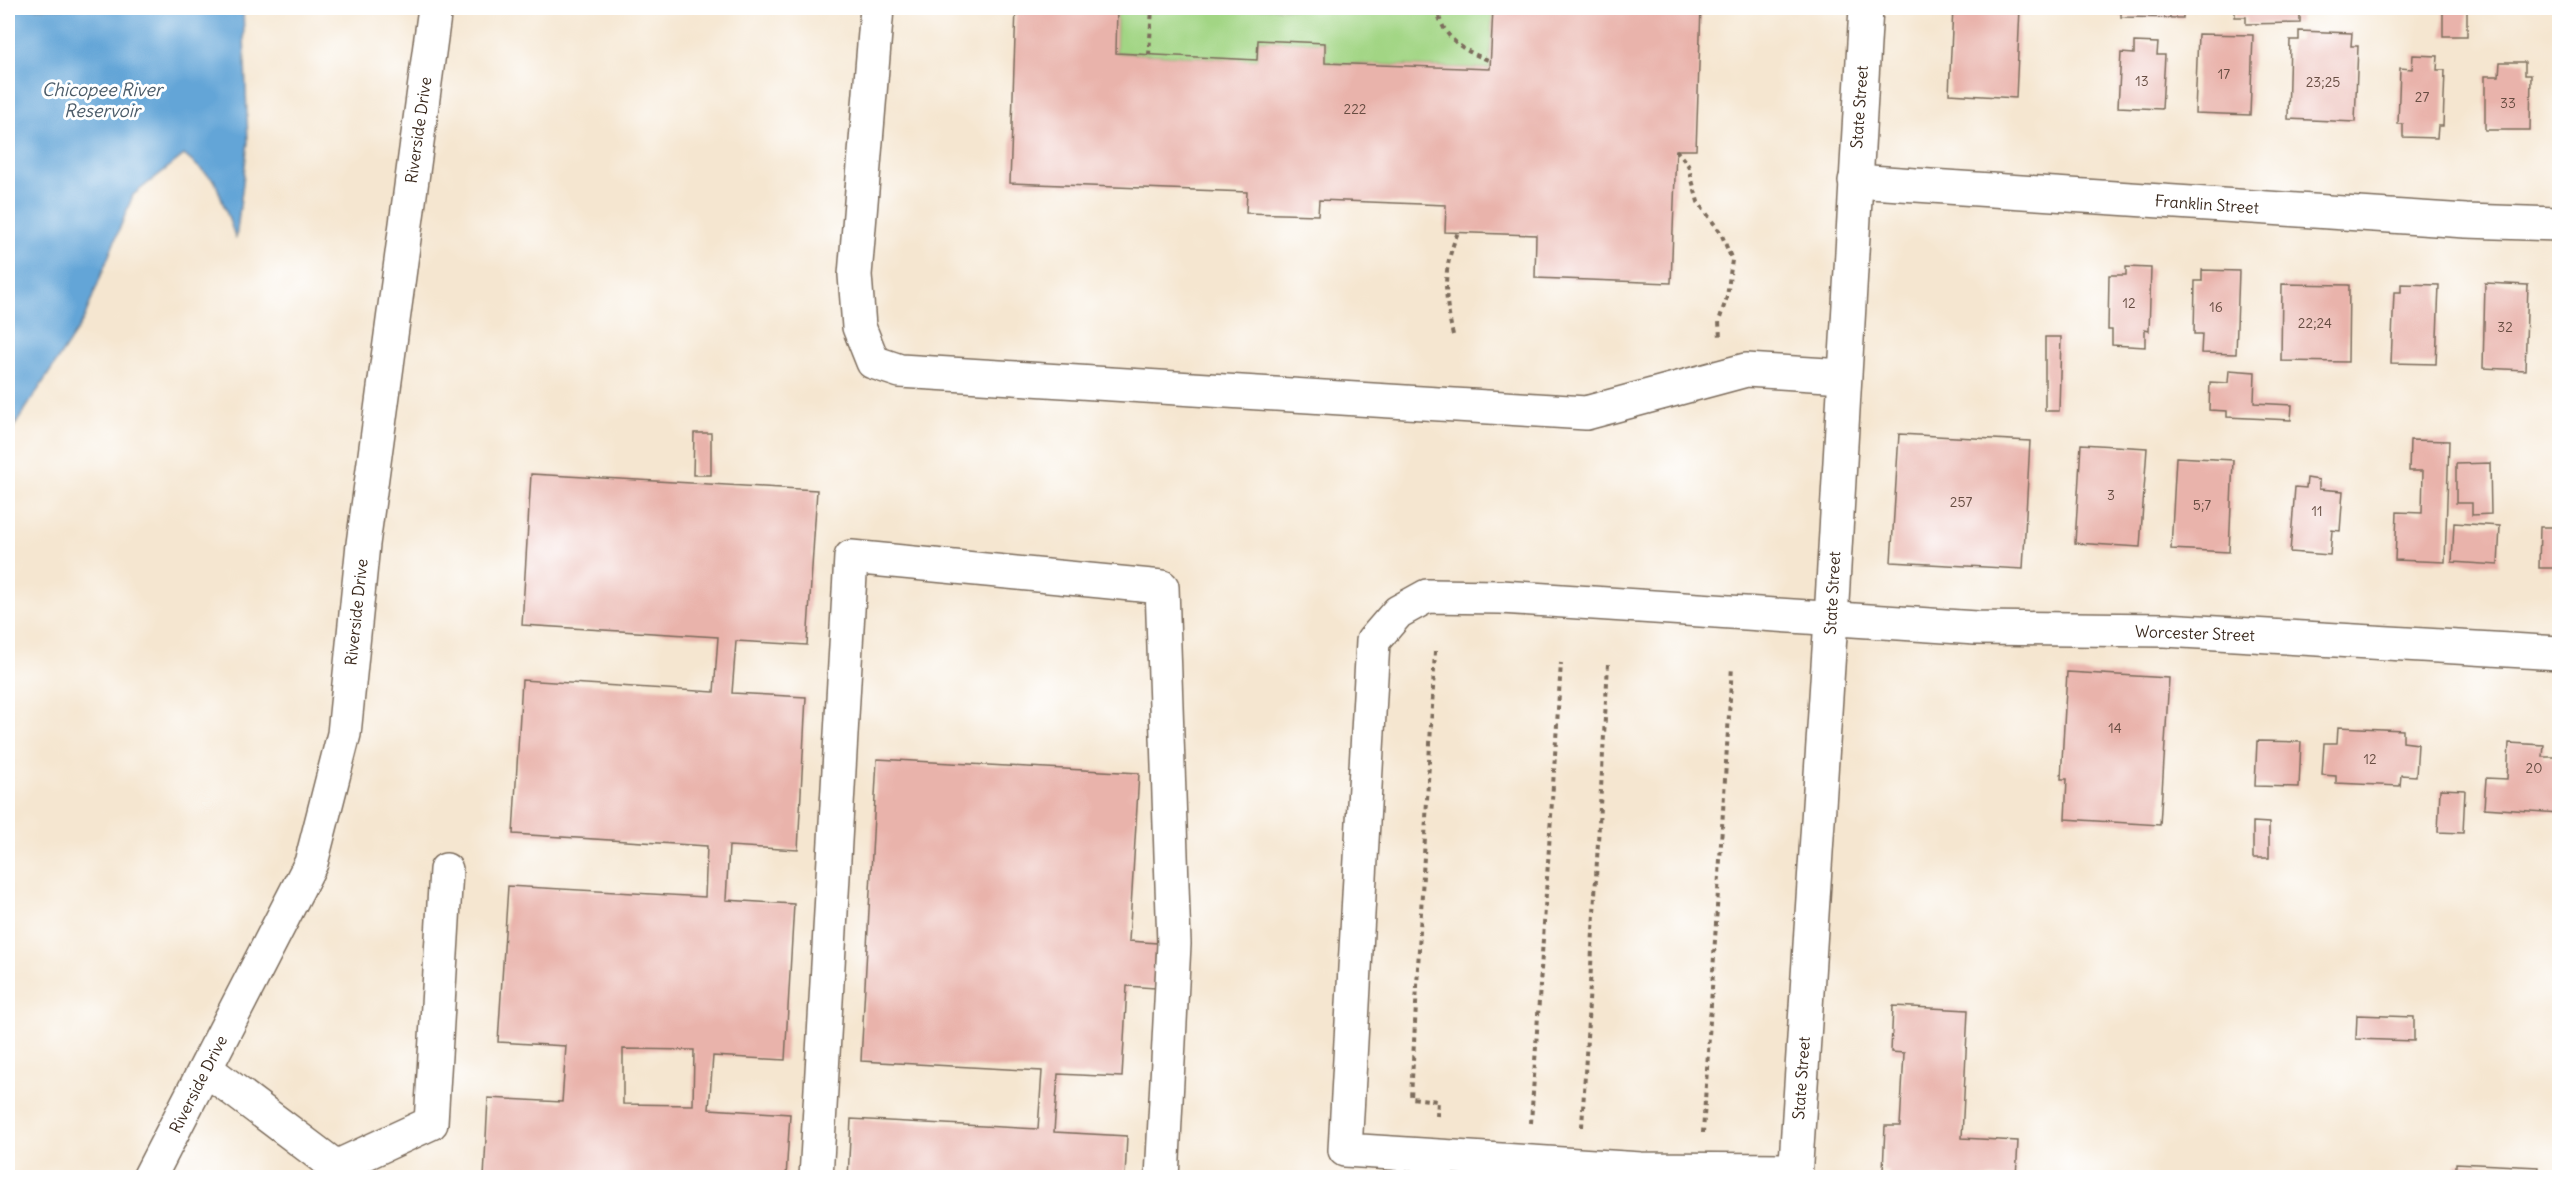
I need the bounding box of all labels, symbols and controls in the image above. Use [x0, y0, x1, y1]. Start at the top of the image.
street label: State Street [1846, 64, 1872, 149]
house number: 17 [2218, 65, 2230, 83]
house number: 13 [2135, 72, 2149, 90]
house number: 23;25 [2306, 73, 2340, 91]
street label: Riverside Drive [401, 76, 435, 184]
water label: Chicopee River Reservoir [42, 78, 165, 122]
house number: 27 [2415, 88, 2429, 106]
house number: 33 [2500, 94, 2516, 112]
house number: 222 [1343, 100, 1367, 118]
street label: Franklin Street [2154, 190, 2260, 218]
house number: 12 [2122, 294, 2136, 312]
house number: 16 [2209, 298, 2223, 316]
house number: 22;24 [2298, 314, 2332, 332]
house number: 32 [2497, 318, 2513, 336]
house number: 3 [2107, 486, 2115, 504]
house number: 257 [1950, 493, 1972, 511]
house number: 5;7 [2193, 496, 2211, 514]
house number: 11 [2311, 502, 2323, 520]
street label: State Street [1820, 550, 1844, 635]
street label: Riverside Drive [340, 558, 372, 666]
street label: Worcester Street [2135, 621, 2256, 645]
house number: 14 [2108, 719, 2122, 737]
house number: 12 [2363, 750, 2377, 768]
house number: 20 [2526, 759, 2542, 777]
street label: Riverside Drive [165, 1032, 231, 1136]
street label: State Street [1788, 1035, 1814, 1120]

